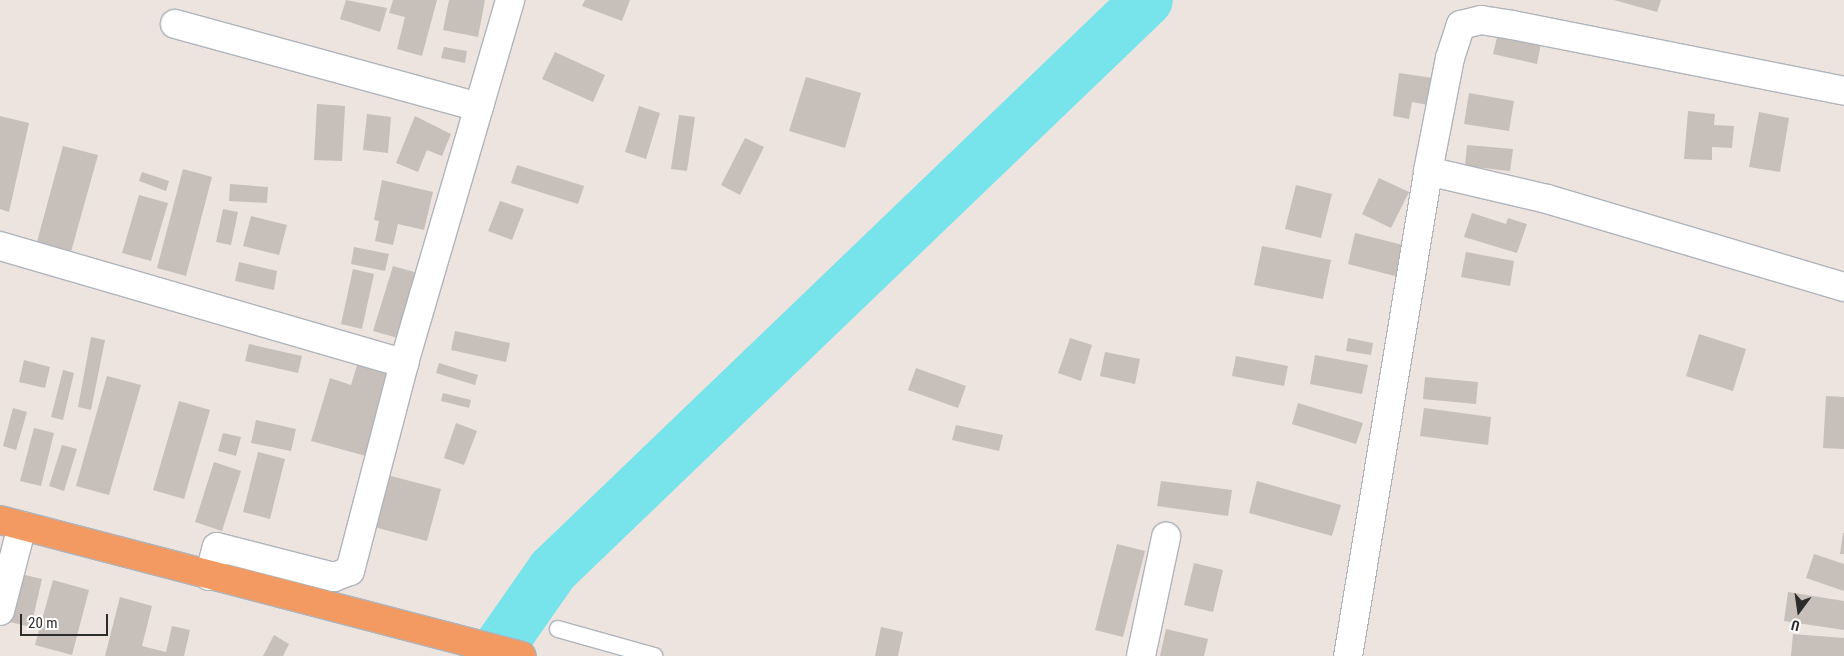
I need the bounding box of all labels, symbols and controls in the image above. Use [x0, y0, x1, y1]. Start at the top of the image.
north arrow [1774, 586, 1824, 636]
scale bar [22, 604, 110, 636]
text: 20 m [28, 614, 58, 632]
text: U [1790, 617, 1801, 634]

